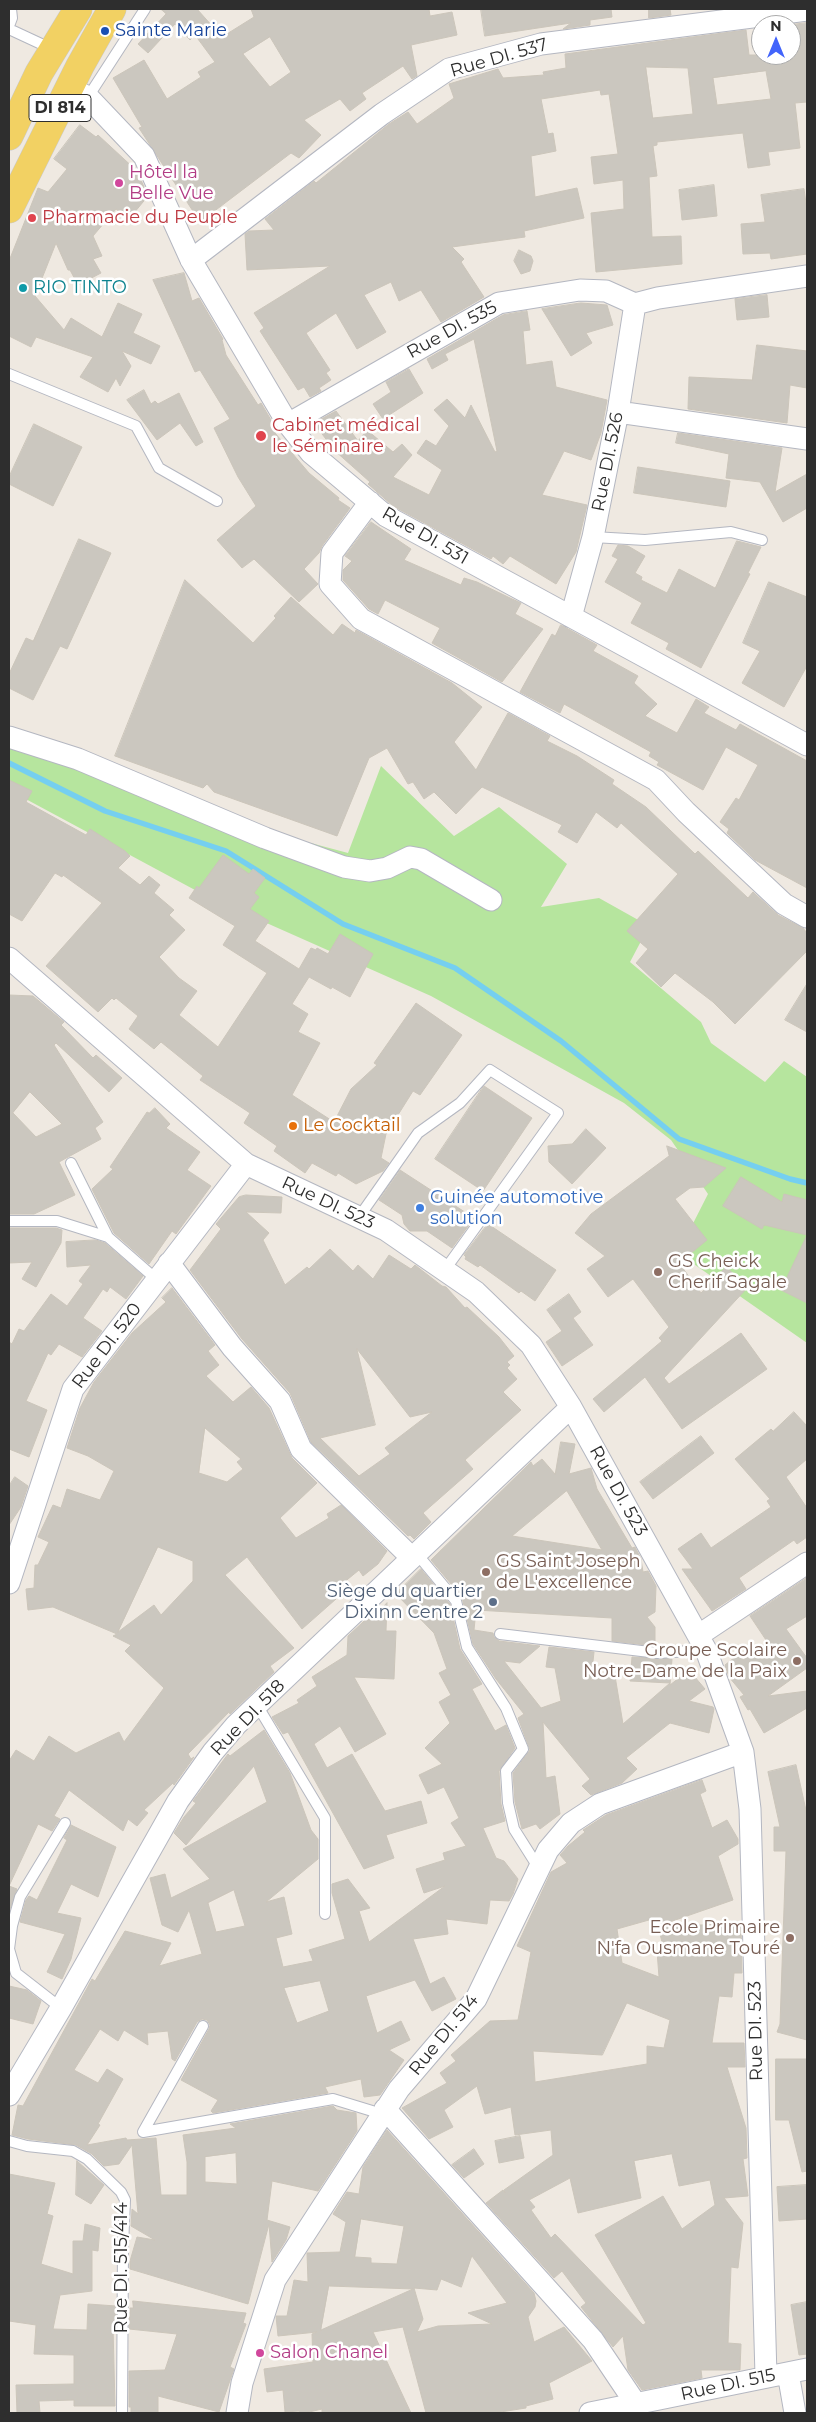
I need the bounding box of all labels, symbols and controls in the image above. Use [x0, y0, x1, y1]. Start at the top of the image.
north arrow [751, 15, 801, 65]
text: N [770, 17, 782, 35]
place label: Sainte Marie [115, 20, 227, 42]
marker: Sainte Marie [99, 25, 111, 37]
street label: Rue DI. 537 [448, 34, 550, 82]
road number: DI 814 [29, 95, 91, 122]
place label: Hôtel la Belle Vue [129, 162, 214, 204]
marker: Hôtel la Belle Vue [113, 177, 125, 189]
place label: Pharmacie du Peuple [42, 207, 238, 229]
marker: Pharmacie du Peuple [26, 212, 38, 224]
place label: RIO TINTO [33, 277, 127, 299]
marker: RIO TINTO [17, 282, 29, 294]
street label: Rue DI. 535 [403, 296, 501, 364]
street label: Rue DI. 526 [588, 410, 628, 514]
place label: Cabinet médical le Séminaire [272, 415, 420, 458]
marker: Cabinet médical le Séminaire [254, 429, 268, 443]
street label: Rue DI. 531 [378, 503, 472, 569]
place label: Le Cocktail [303, 1115, 401, 1137]
marker: Le Cocktail [287, 1120, 299, 1132]
street label: Rue DI. 523 [278, 1172, 378, 1234]
place label: Guinée automotive solution [430, 1187, 603, 1230]
marker: Guinée automotive solution [414, 1202, 426, 1214]
place label: GS Cheick Cherif Sagale [668, 1251, 787, 1294]
marker: GS Cheick Cherif Sagale [652, 1266, 664, 1278]
street label: Rue DI. 520 [68, 1299, 146, 1393]
street label: Rue DI. 523 [584, 1442, 652, 1540]
place label: GS Saint Joseph de L'excellence [496, 1551, 641, 1594]
marker: GS Saint Joseph de L'excellence [480, 1566, 492, 1578]
place label: Siège du quartier Dixinn Centre 2 [327, 1581, 483, 1624]
marker: Siège du quartier Dixinn Centre 2 [487, 1596, 499, 1608]
place label: Groupe Scolaire Notre-Dame de la Paix [583, 1640, 787, 1682]
marker: Groupe Scolaire Notre-Dame de la Paix [791, 1655, 803, 1667]
street label: Rue DI. 518 [206, 1675, 290, 1761]
place label: Ecole Primaire N'fa Ousmane Touré [596, 1917, 780, 1960]
marker: Ecole Primaire N'fa Ousmane Touré [784, 1932, 796, 1944]
street label: Rue DI. 523 [744, 1981, 768, 2081]
street label: Rue DI. 514 [405, 1990, 483, 2080]
street label: Rue DI. 515/414 [111, 2202, 133, 2334]
place label: Salon Chanel [270, 2342, 388, 2364]
marker: Salon Chanel [254, 2347, 266, 2359]
street label: Rue DI. 515 [679, 2364, 777, 2406]

